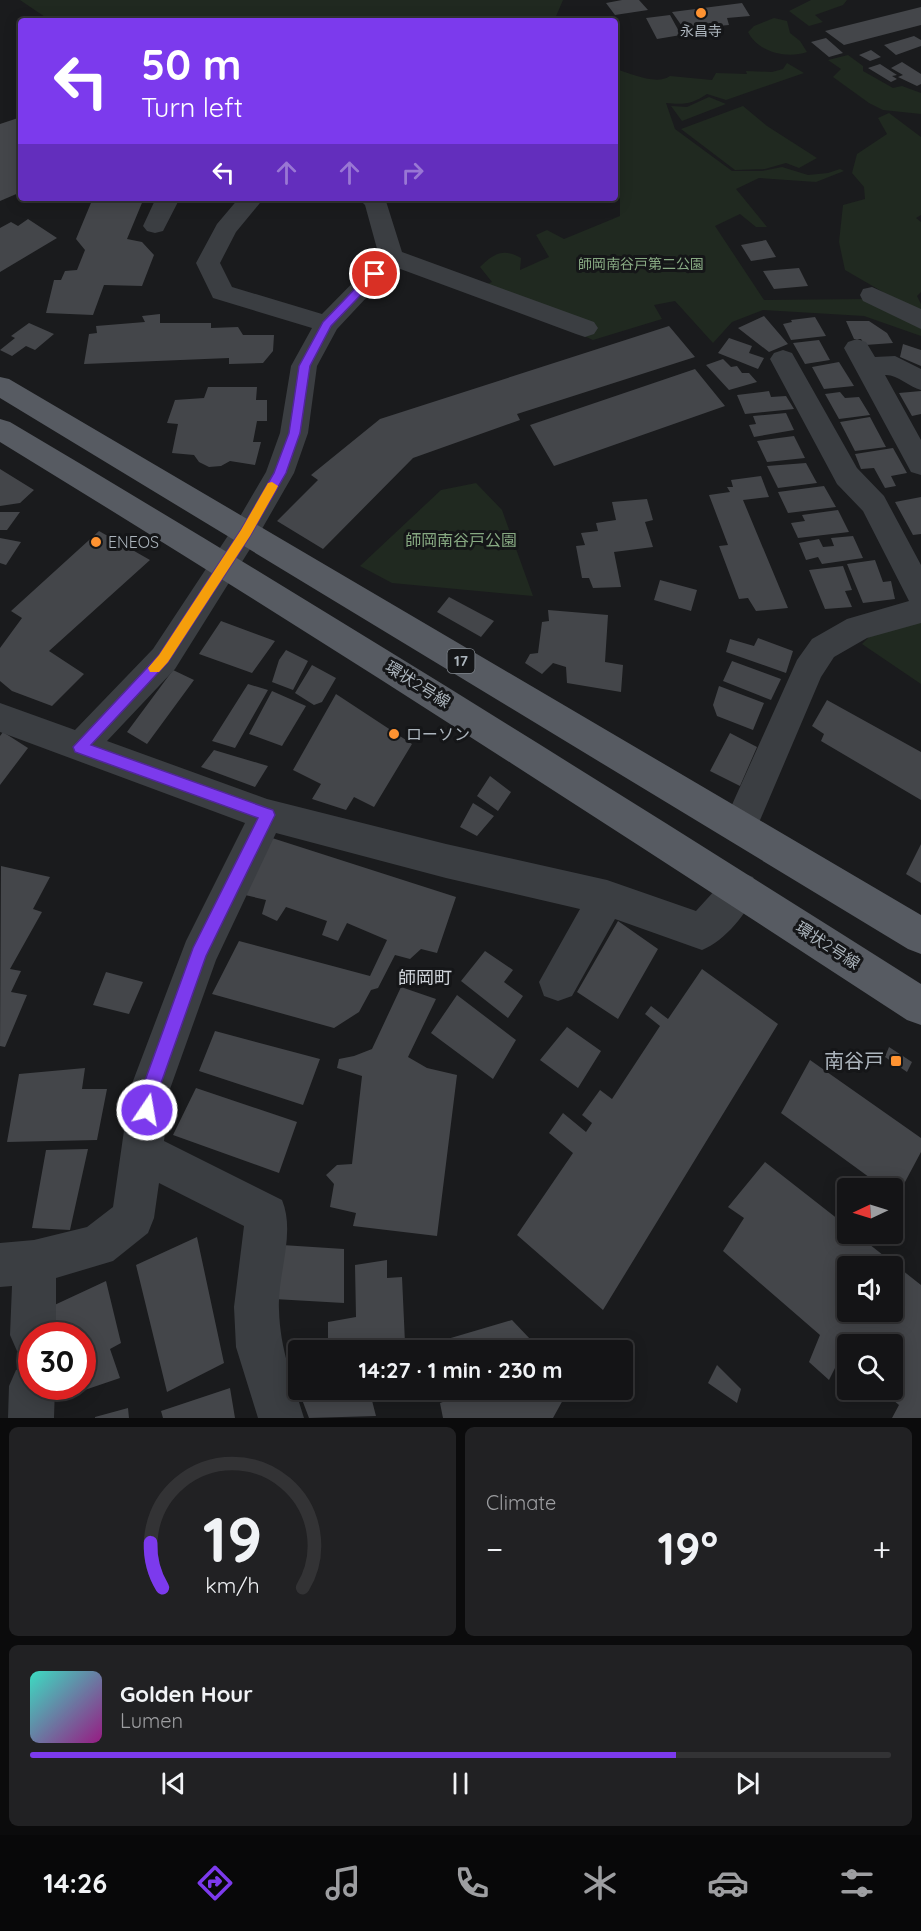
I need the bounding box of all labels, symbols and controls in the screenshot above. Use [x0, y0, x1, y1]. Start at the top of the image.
marker: 永昌寺 [694, 6, 708, 20]
place label: 永昌寺 [680, 22, 722, 40]
text: 50 m [141, 38, 241, 91]
icon: left [42, 42, 120, 120]
text: Turn left [141, 90, 243, 124]
icon: left [207, 156, 240, 189]
icon: ahead [270, 156, 303, 189]
icon: ahead [333, 156, 366, 189]
icon: right [396, 156, 429, 189]
pin [349, 248, 400, 299]
park label: 師岡南谷戸第二公園 [578, 255, 704, 273]
icon: arrive [358, 257, 391, 290]
park label: 師岡南谷戸公園 [405, 530, 517, 550]
place label: ENEOS [108, 532, 159, 552]
marker: ENEOS [89, 535, 103, 549]
road number: 17 [448, 649, 474, 673]
street label: 環状2号線 [382, 656, 454, 712]
place label: ローソン [406, 724, 470, 744]
marker: ローソン [387, 727, 401, 741]
street label: 環状2号線 [792, 917, 864, 973]
district label: 師岡町 [398, 966, 452, 989]
place label: 南谷戸 [824, 1048, 884, 1073]
marker: 南谷戸 [889, 1054, 903, 1068]
position arrow [115, 1078, 179, 1142]
north arrow [837, 1178, 903, 1244]
map controls [837, 1178, 903, 1400]
button: sound [837, 1256, 903, 1322]
speed limit sign: 30 [18, 1322, 96, 1400]
button: search [837, 1334, 903, 1400]
text: 14:27 · 1 min · 230 m [358, 1356, 563, 1384]
text: Climate [486, 1490, 556, 1515]
text: 19 [203, 1500, 262, 1578]
text: 19° [657, 1520, 718, 1576]
text: − [486, 1528, 503, 1569]
text: + [872, 1528, 891, 1569]
text: km/h [205, 1573, 260, 1599]
text: Golden Hour [120, 1680, 253, 1708]
text: Lumen [120, 1708, 183, 1733]
icon: previous [157, 1767, 190, 1800]
icon: pause [444, 1767, 477, 1800]
icon: next [731, 1767, 764, 1800]
icon: directions [194, 1862, 236, 1904]
icon: music [322, 1862, 364, 1904]
icon: phone [451, 1862, 493, 1904]
icon: climate [579, 1862, 621, 1904]
icon: car [707, 1862, 749, 1904]
icon: filters [836, 1862, 878, 1904]
text: 14:26 [43, 1866, 107, 1900]

